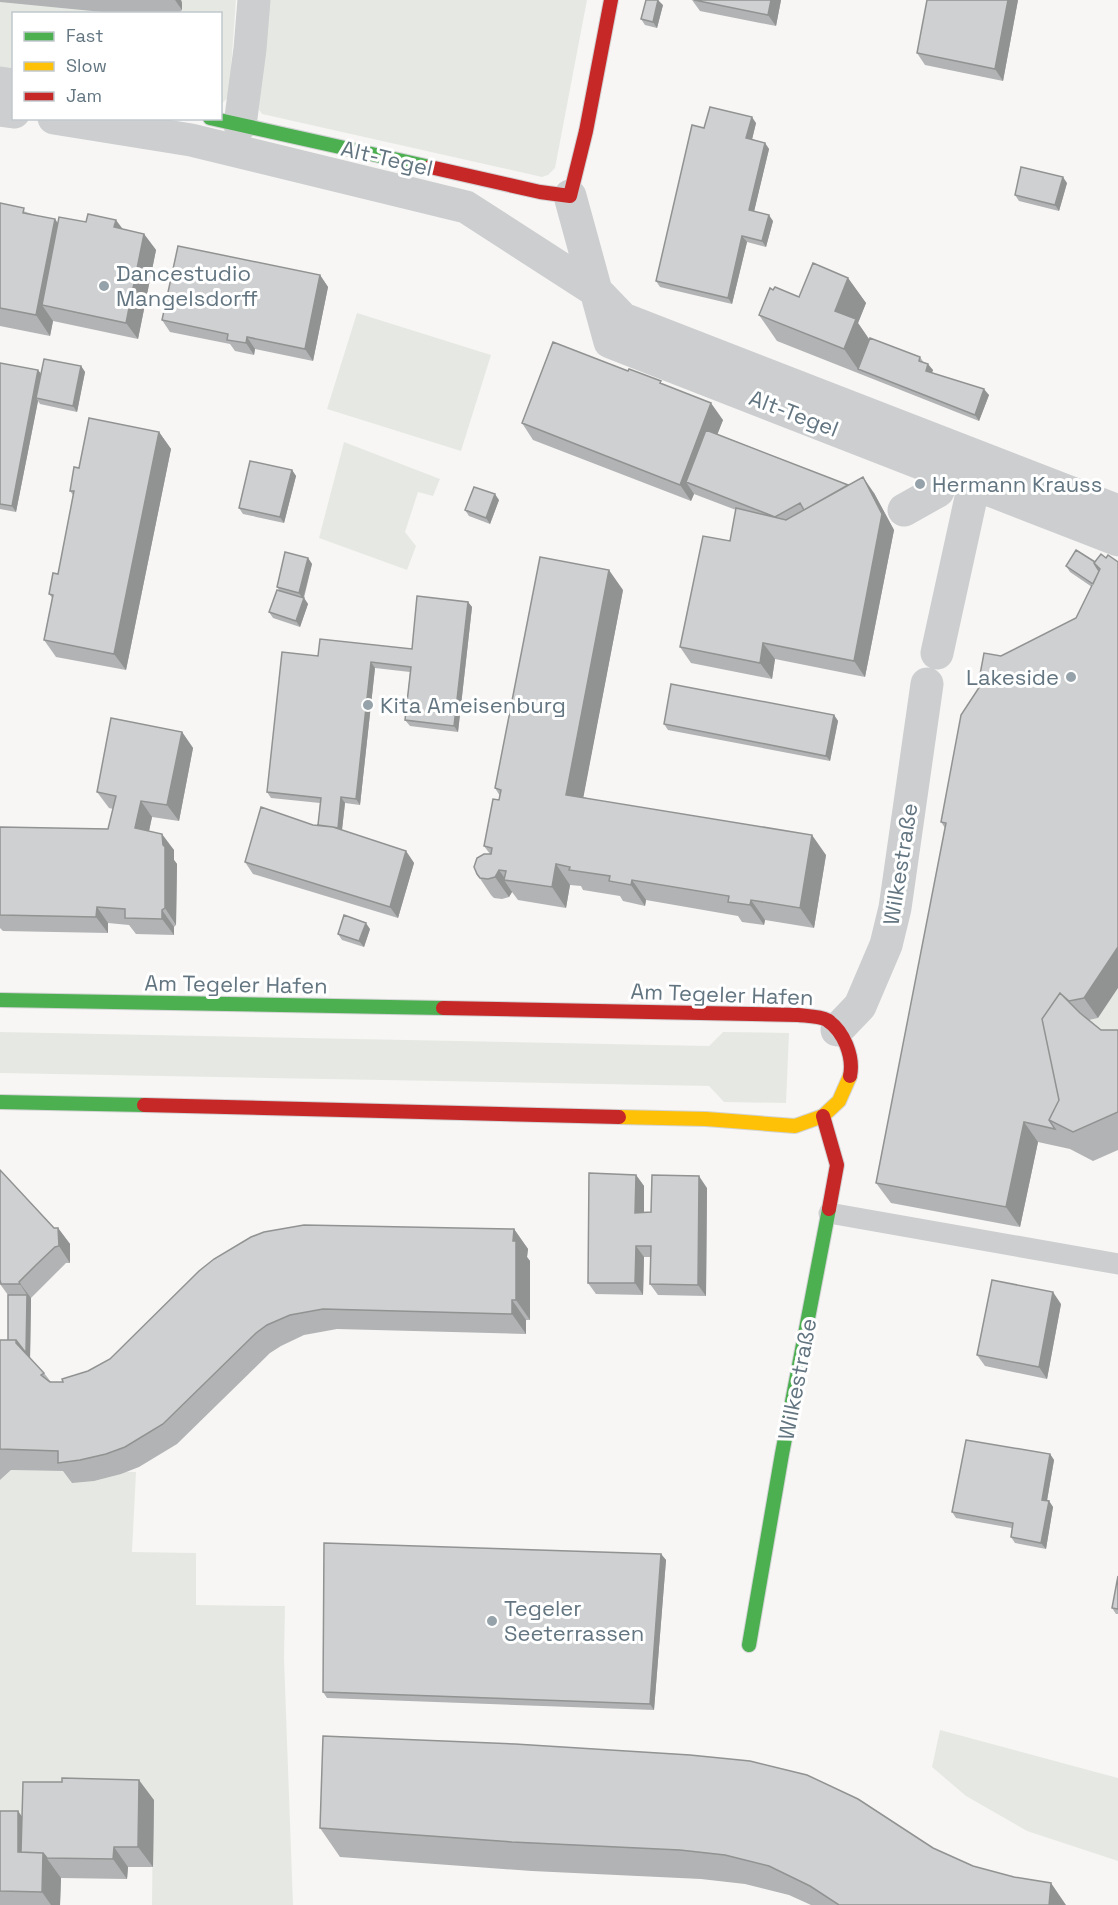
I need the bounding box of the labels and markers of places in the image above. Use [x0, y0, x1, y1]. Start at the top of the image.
place label: Dancestudio Mangelsdorff [116, 259, 258, 312]
marker: Dancestudio Mangelsdorff [97, 279, 111, 293]
place label: Hermann Krauss [932, 470, 1102, 498]
marker: Hermann Krauss [913, 477, 927, 491]
place label: Lakeside [966, 663, 1059, 691]
marker: Lakeside [1064, 670, 1078, 684]
place label: Kita Ameisenburg [380, 691, 566, 719]
marker: Kita Ameisenburg [361, 698, 375, 712]
place label: Tegeler Seeterrassen [504, 1594, 644, 1647]
marker: Tegeler Seeterrassen [485, 1614, 499, 1628]

